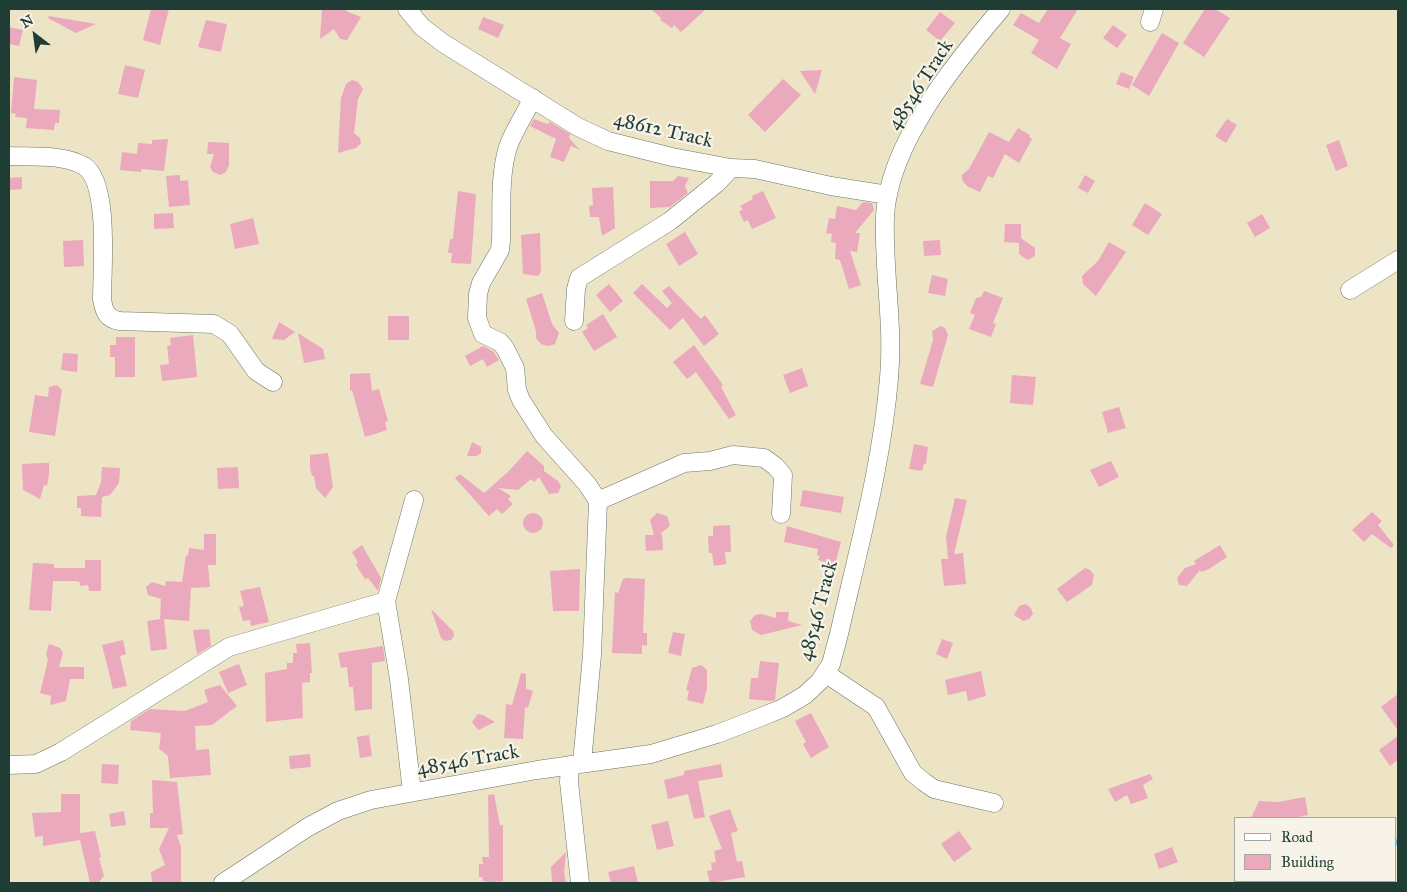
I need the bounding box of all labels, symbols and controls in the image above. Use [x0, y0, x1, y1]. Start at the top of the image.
north arrow [10, 10, 60, 60]
text: N [18, 11, 37, 32]
street label: 48546 Track [883, 35, 959, 135]
street label: 48612 Track [611, 108, 715, 154]
street label: 48546 Track [794, 558, 844, 664]
street label: 48546 Track [415, 740, 521, 782]
legend [1234, 817, 1397, 882]
text: Road [1281, 828, 1313, 846]
text: Building [1281, 853, 1334, 871]

